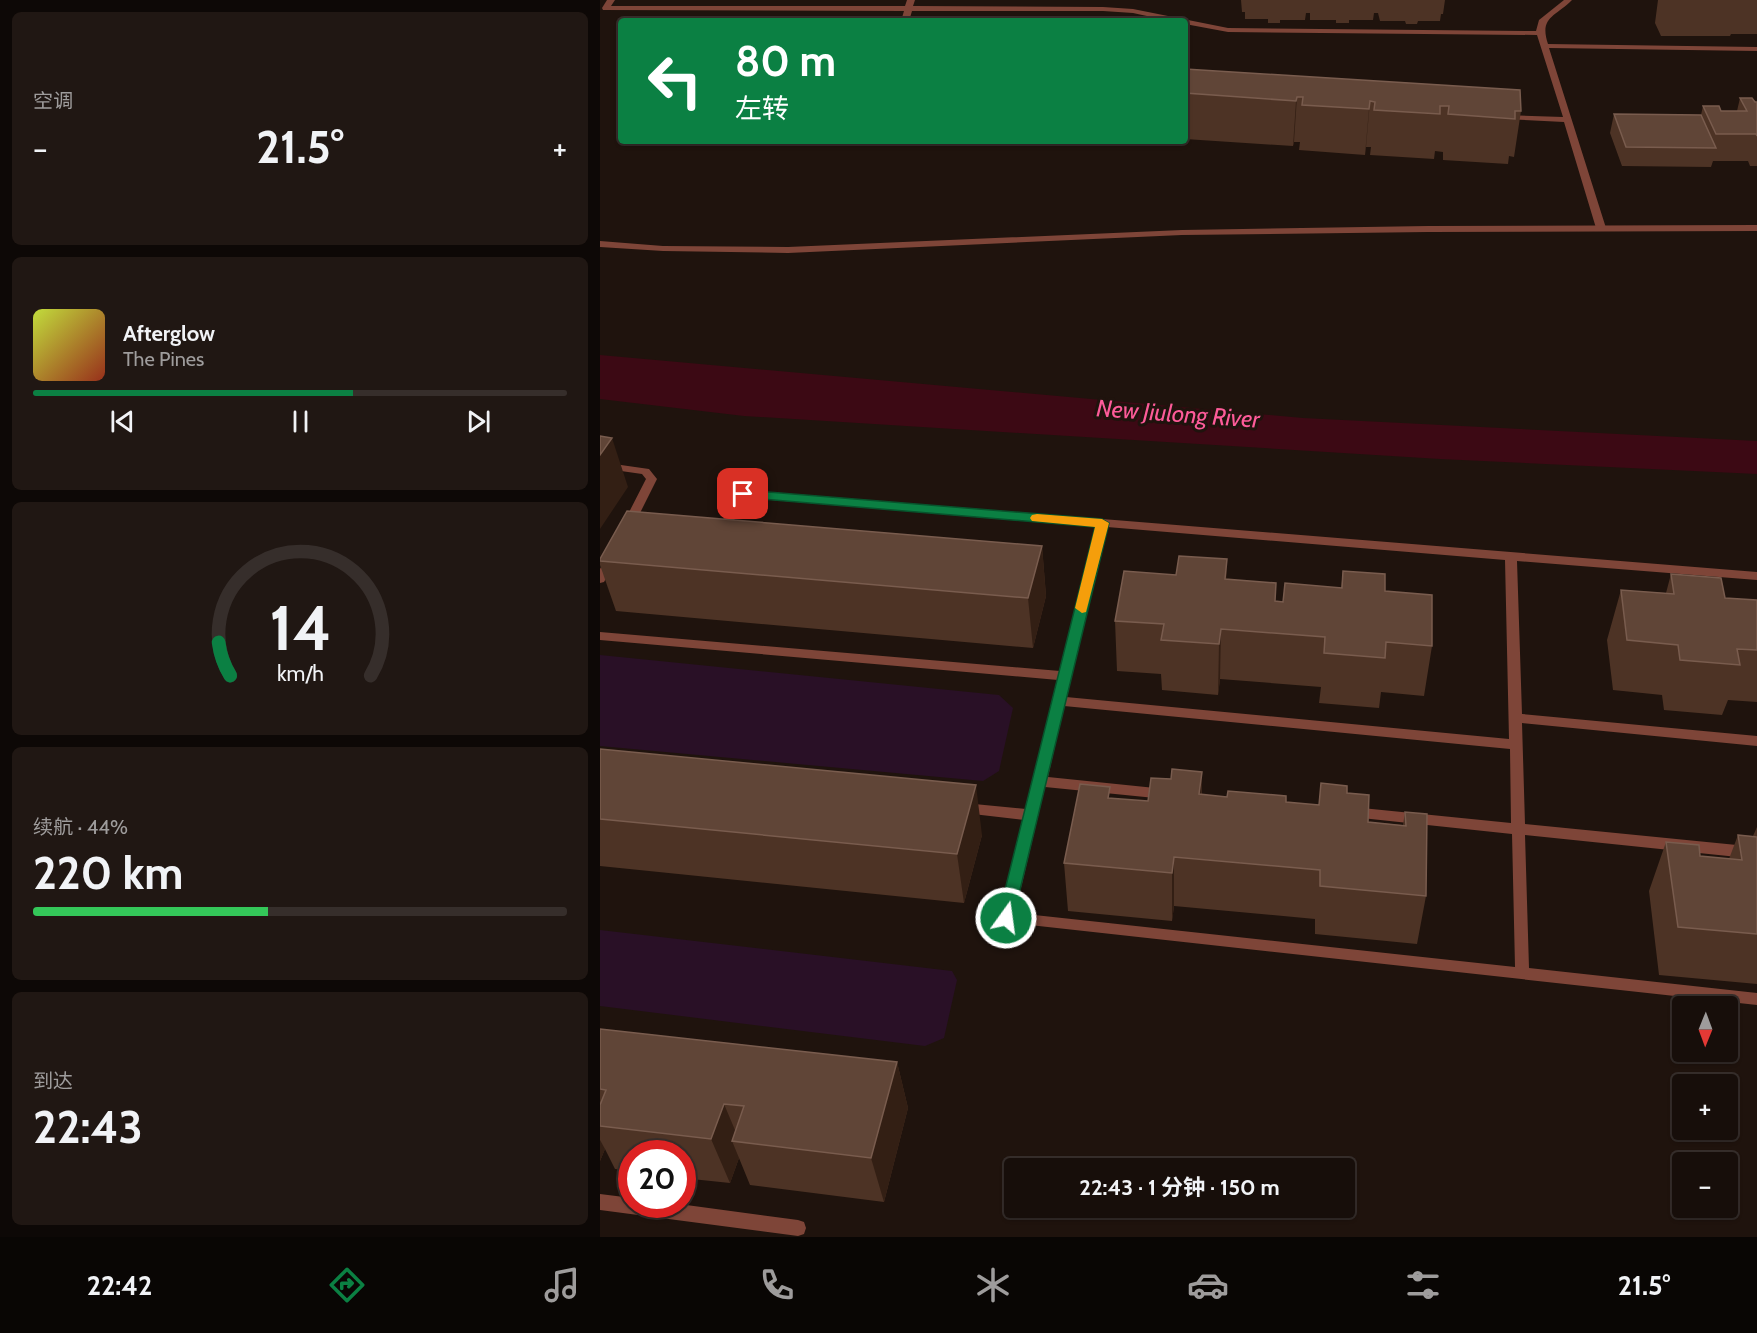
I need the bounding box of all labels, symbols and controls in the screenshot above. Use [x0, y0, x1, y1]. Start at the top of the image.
text: 80 m [735, 35, 836, 87]
icon: left [636, 42, 714, 120]
text: 空调 [33, 89, 73, 113]
text: 左转 [735, 92, 789, 125]
text: 21.5° [256, 120, 344, 174]
text: − [33, 128, 48, 168]
text: + [552, 128, 567, 168]
text: Afterglow [123, 320, 215, 347]
text: The Pines [123, 347, 204, 371]
water label: New Jiulong River [1095, 393, 1262, 434]
icon: previous [106, 405, 139, 438]
icon: pause [284, 405, 317, 438]
icon: next [462, 405, 495, 438]
pin [717, 468, 768, 519]
icon: arrive [726, 477, 759, 510]
text: 14 [269, 590, 331, 666]
text: km/h [277, 660, 323, 686]
text: 续航 · 44% [33, 815, 128, 839]
text: 220 km [33, 846, 183, 900]
position arrow [974, 886, 1038, 950]
north arrow [1672, 996, 1738, 1062]
map controls [1672, 996, 1738, 1218]
text: 到达 [33, 1069, 73, 1093]
button: + [1672, 1074, 1738, 1140]
text: 22:43 [33, 1100, 143, 1154]
speed limit sign: 20 [618, 1140, 696, 1218]
button: − [1672, 1152, 1738, 1218]
text: 22:43 · 1 分钟 · 150 m [1079, 1174, 1280, 1201]
icon: directions [326, 1264, 368, 1306]
icon: music [541, 1264, 583, 1306]
icon: phone [756, 1264, 798, 1306]
icon: climate [972, 1264, 1014, 1306]
icon: car [1187, 1264, 1229, 1306]
icon: filters [1402, 1264, 1444, 1306]
text: 22:42 [87, 1269, 152, 1302]
text: 21.5° [1618, 1269, 1670, 1302]

